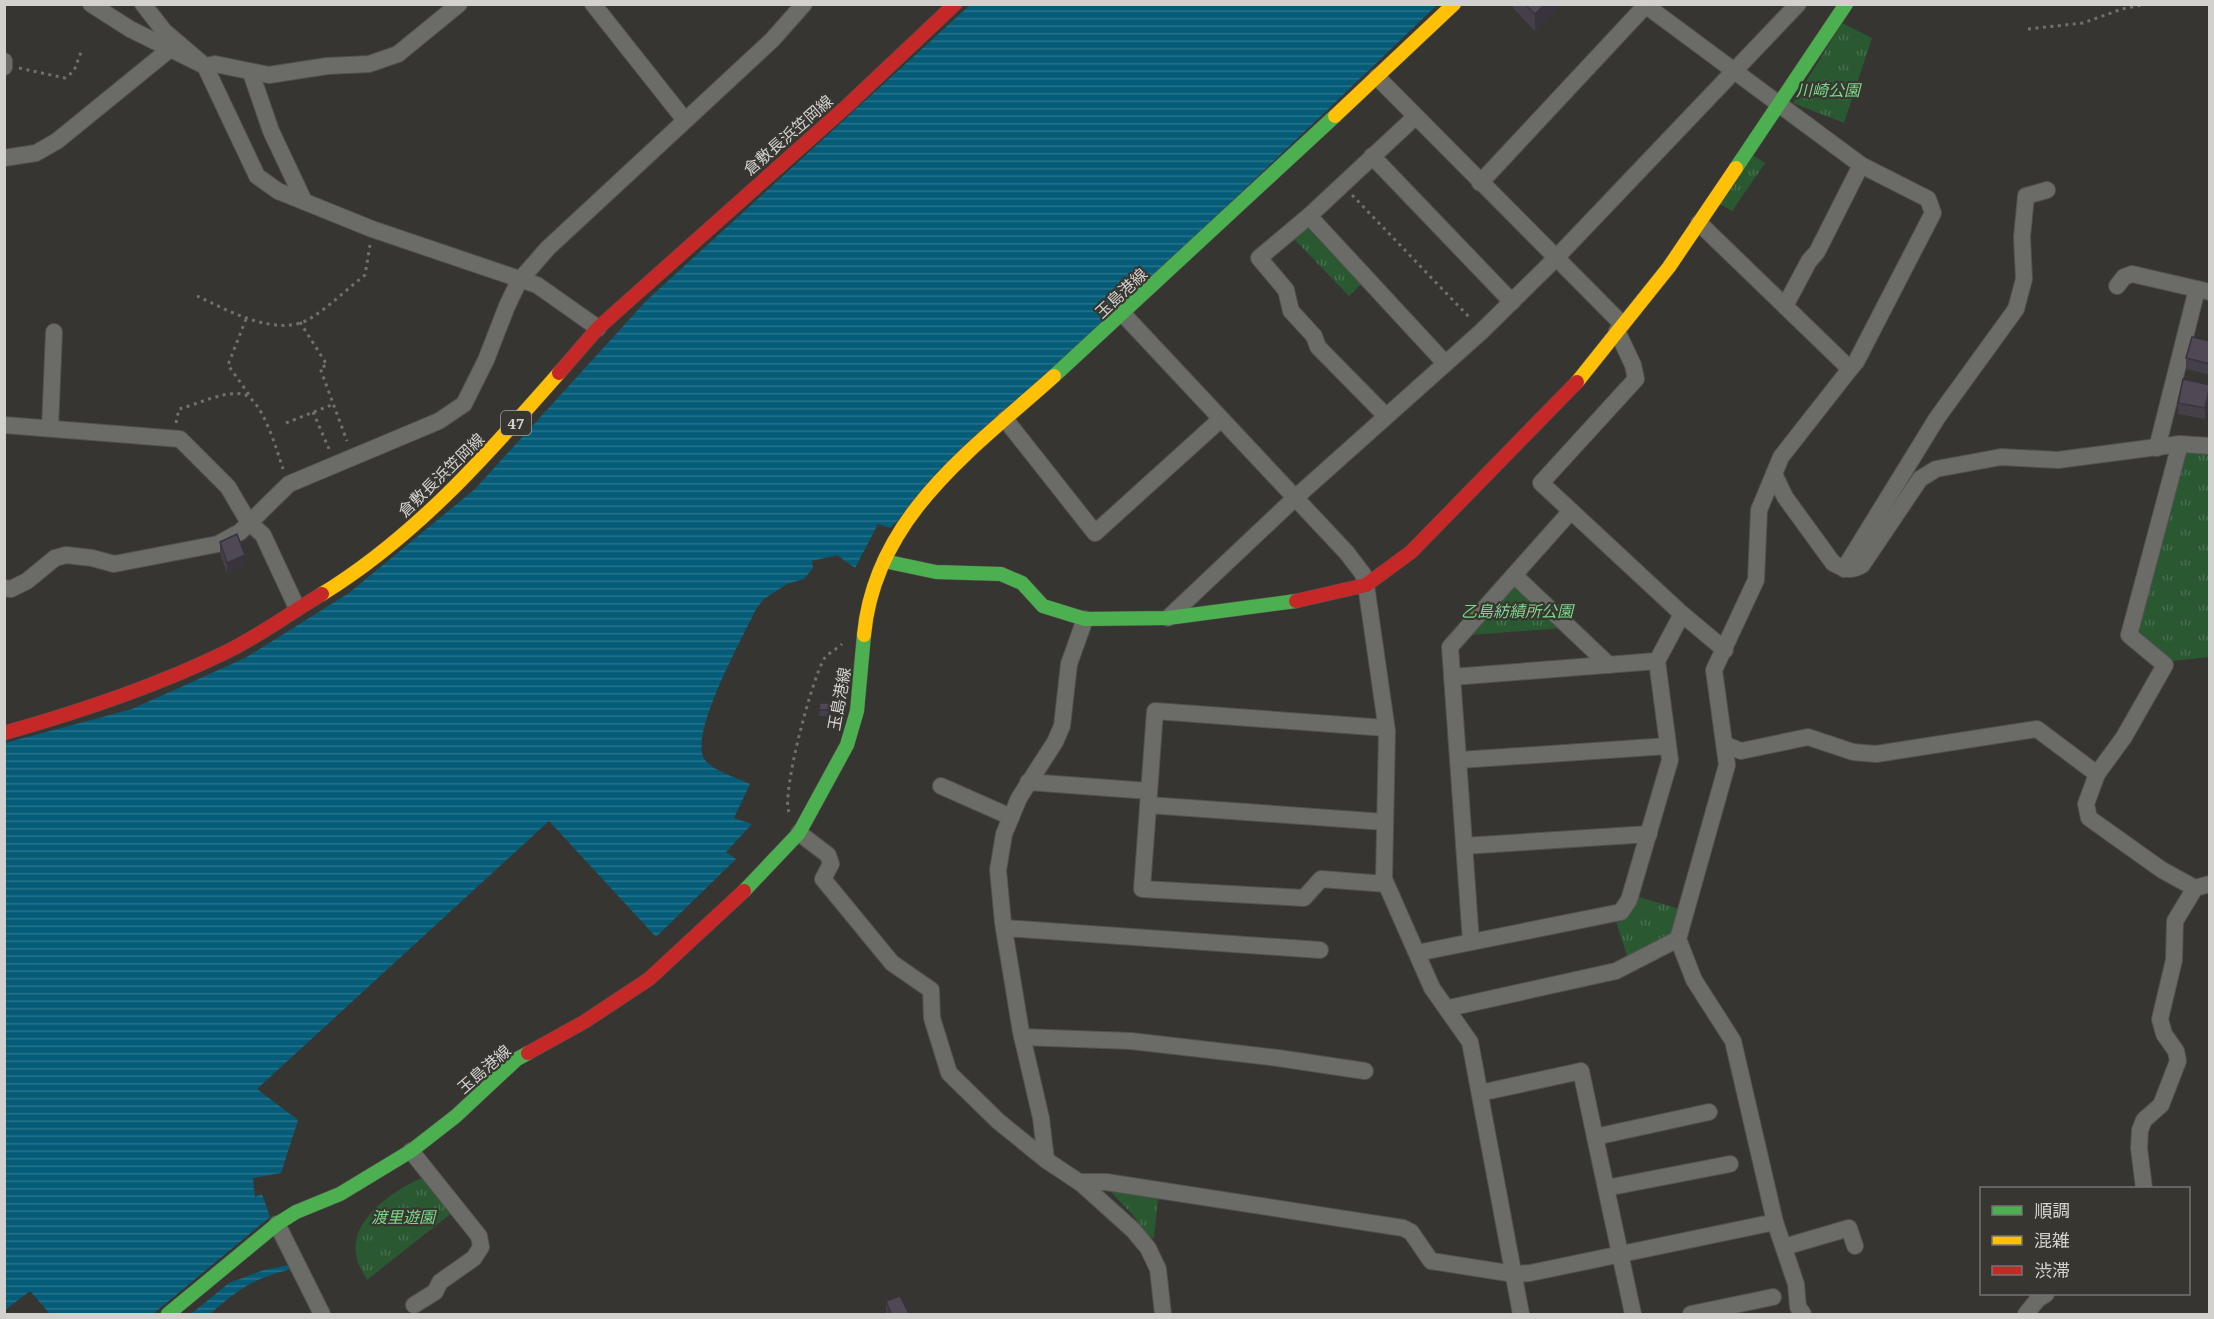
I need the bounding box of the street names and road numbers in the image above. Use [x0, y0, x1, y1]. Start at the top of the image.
street label: 倉敷長浜笠岡線 [739, 90, 837, 180]
street label: 玉島港線 [1090, 263, 1152, 323]
road number: 47 [501, 411, 531, 435]
street label: 倉敷長浜笠岡線 [393, 428, 489, 522]
street label: 玉島港線 [823, 666, 855, 732]
street label: 玉島港線 [453, 1040, 515, 1098]

